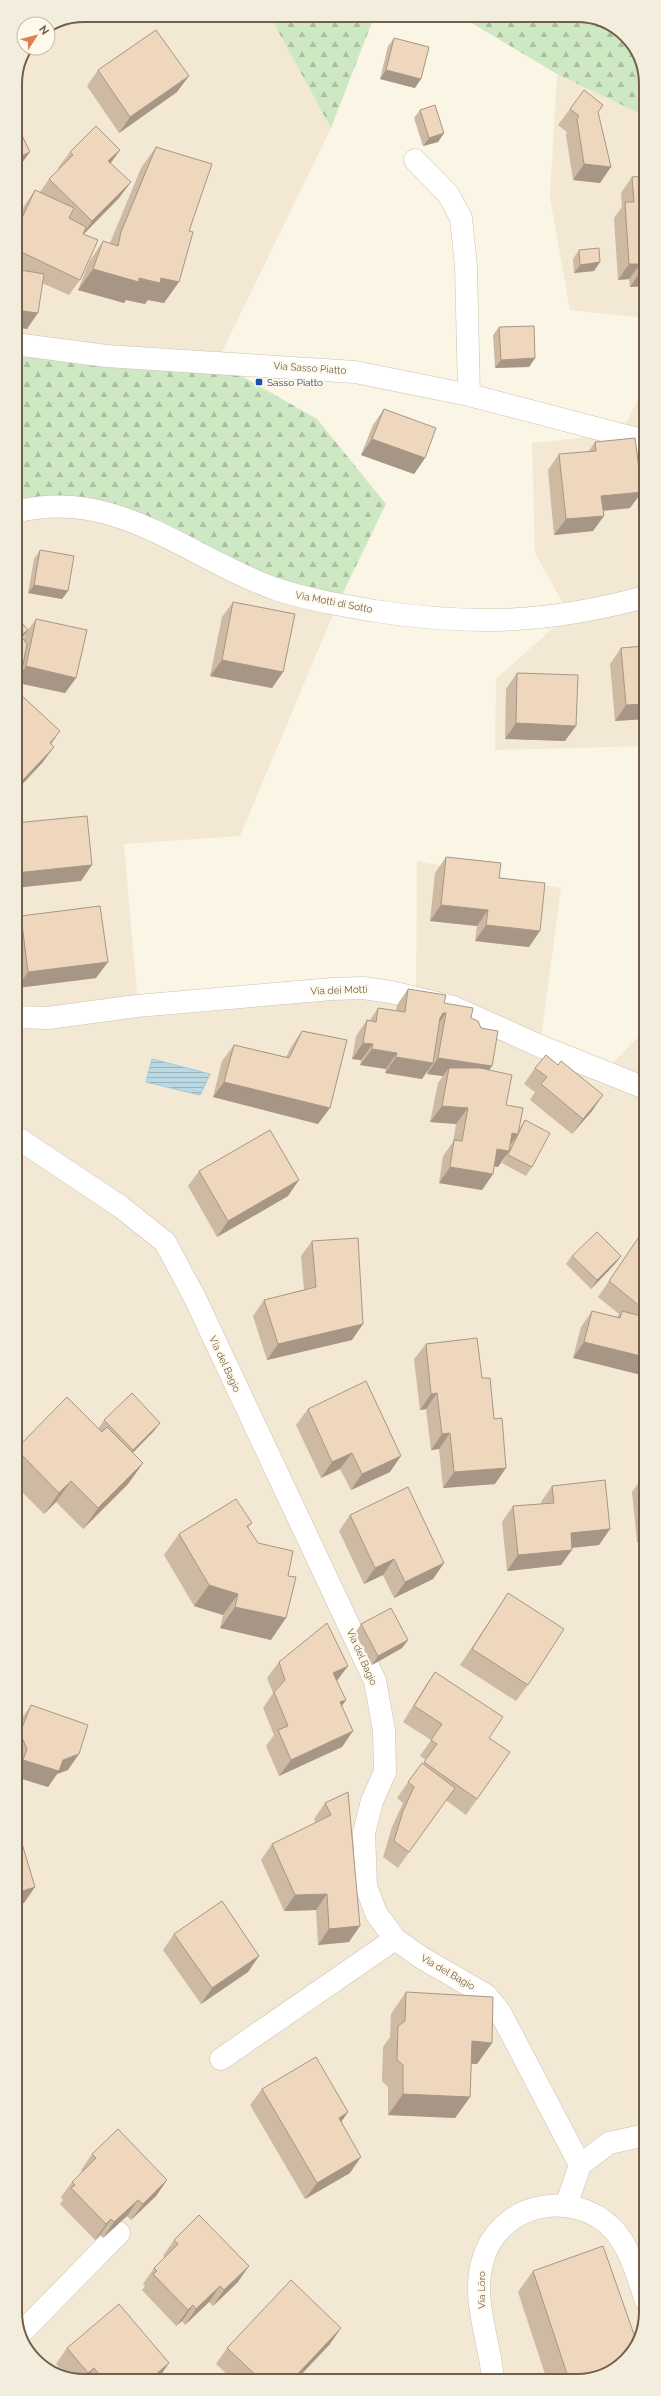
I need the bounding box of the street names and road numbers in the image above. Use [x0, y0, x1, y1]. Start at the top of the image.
street label: Via Sasso Piatto [273, 360, 347, 376]
street label: Via Motti di Sotto [294, 589, 374, 615]
street label: Via dei Motti [310, 984, 368, 996]
street label: Via del Bagio [207, 1334, 243, 1394]
street label: Via del Bagio [345, 1627, 379, 1687]
street label: Via del Bagio [419, 1952, 477, 1992]
street label: Via Lôro [476, 2271, 487, 2309]

